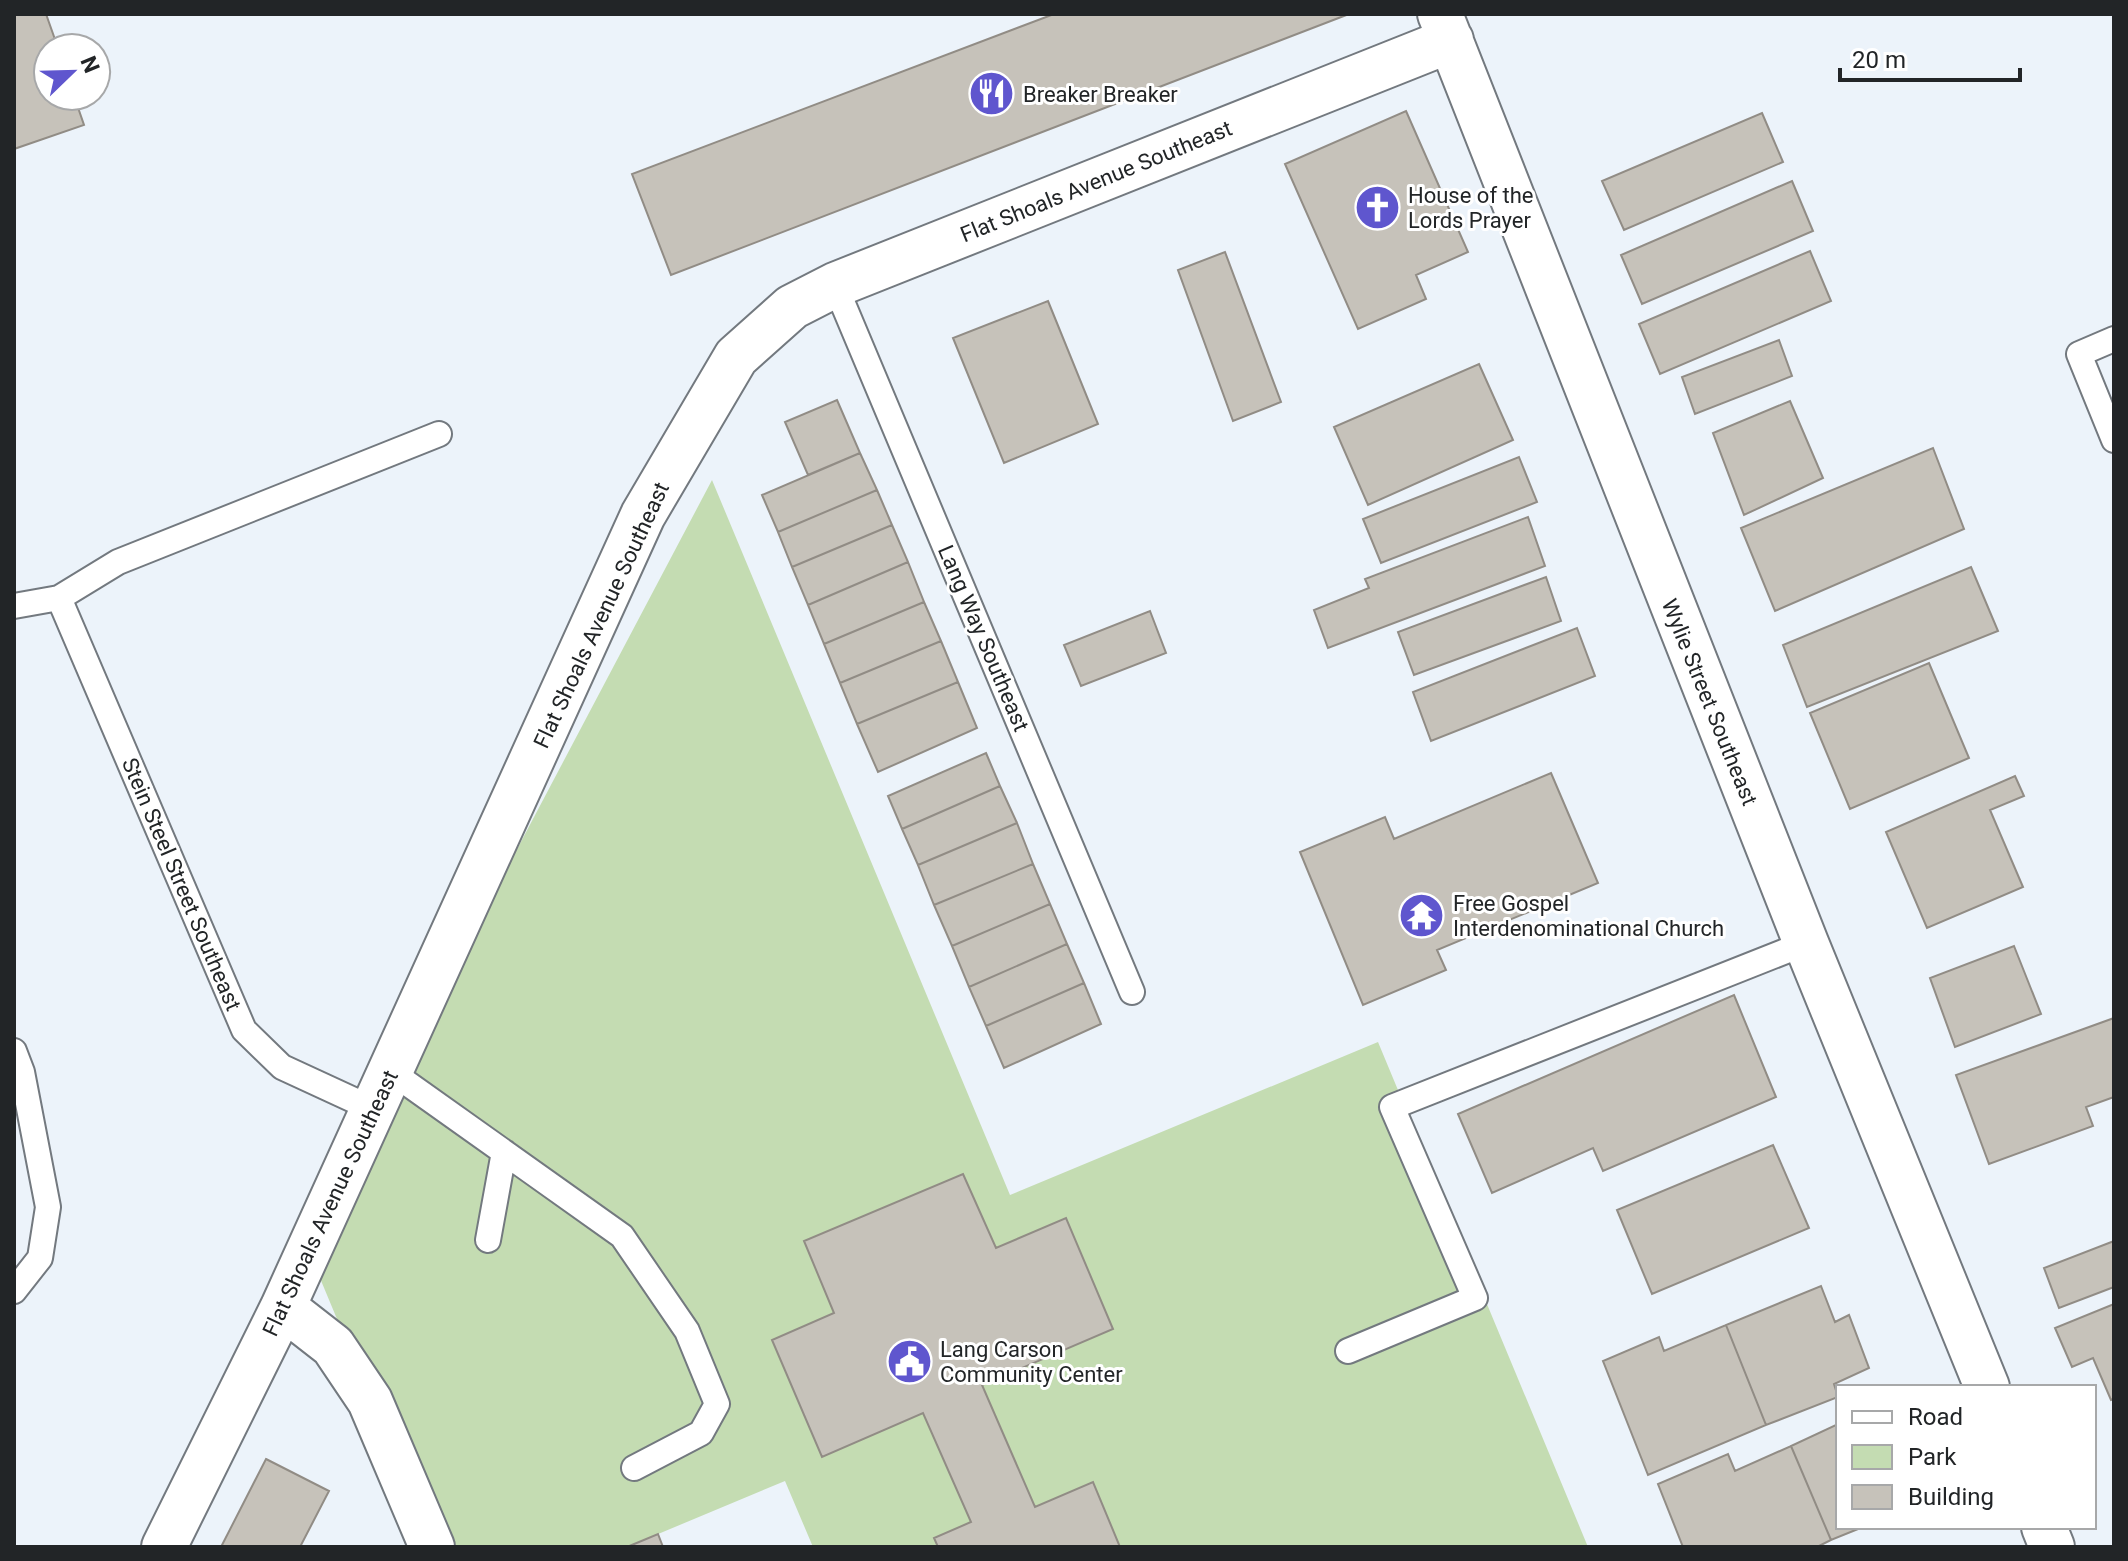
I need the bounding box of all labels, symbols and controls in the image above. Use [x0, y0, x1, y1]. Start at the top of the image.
north arrow [32, 32, 112, 112]
scale bar [1840, 32, 2020, 82]
text: 20 m [1852, 46, 1906, 74]
text: N [75, 52, 104, 76]
restaurant icon: Breaker Breaker [968, 70, 1016, 118]
place label: Breaker Breaker [1023, 82, 1178, 107]
street label: Flat Shoals Avenue Southeast [957, 115, 1236, 247]
place label: House of the Lords Prayer [1408, 183, 1533, 233]
church icon: House of the Lords Prayer [1353, 184, 1401, 232]
street label: Flat Shoals Avenue Southeast [529, 478, 674, 752]
street label: Lang Way Southeast [933, 541, 1034, 735]
street label: Wylie Street Southeast [1657, 595, 1762, 809]
street label: Stein Steel Street Southeast [117, 754, 246, 1014]
place label: Free Gospel Interdenominational Church [1453, 891, 1724, 941]
temple icon: Free Gospel Interdenominational Church [1398, 892, 1446, 940]
street label: Flat Shoals Avenue Southeast [258, 1066, 403, 1340]
place label: Lang Carson Community Center [940, 1337, 1123, 1387]
public building icon: Lang Carson Community Center [885, 1338, 933, 1386]
legend [1836, 1385, 2096, 1529]
text: Road [1908, 1403, 1963, 1431]
text: Park [1908, 1443, 1957, 1471]
text: Building [1908, 1483, 1994, 1511]

